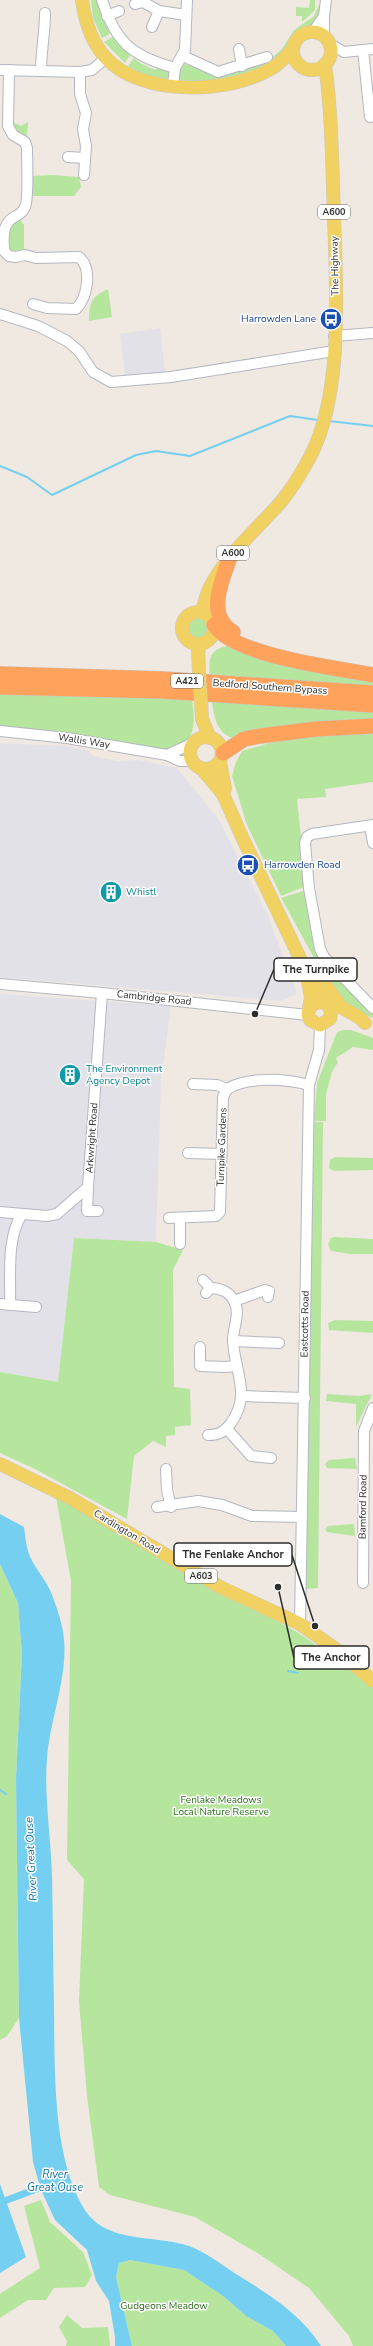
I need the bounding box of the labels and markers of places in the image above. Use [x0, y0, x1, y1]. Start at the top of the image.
bus stop icon: Harrowden Lane [318, 306, 344, 332]
place label: Harrowden Lane [241, 312, 316, 326]
bus stop icon: Harrowden Road [235, 852, 261, 878]
place label: Harrowden Road [264, 858, 341, 872]
building icon: Whistl [98, 879, 124, 905]
place label: Whistl [126, 885, 156, 899]
callout: The Turnpike [274, 958, 357, 981]
building icon: The Environment Agency Depot [57, 1062, 83, 1088]
place label: The Environment Agency Depot [86, 1062, 163, 1088]
callout: The Fenlake Anchor [174, 1543, 292, 1566]
callout: The Anchor [294, 1646, 369, 1669]

